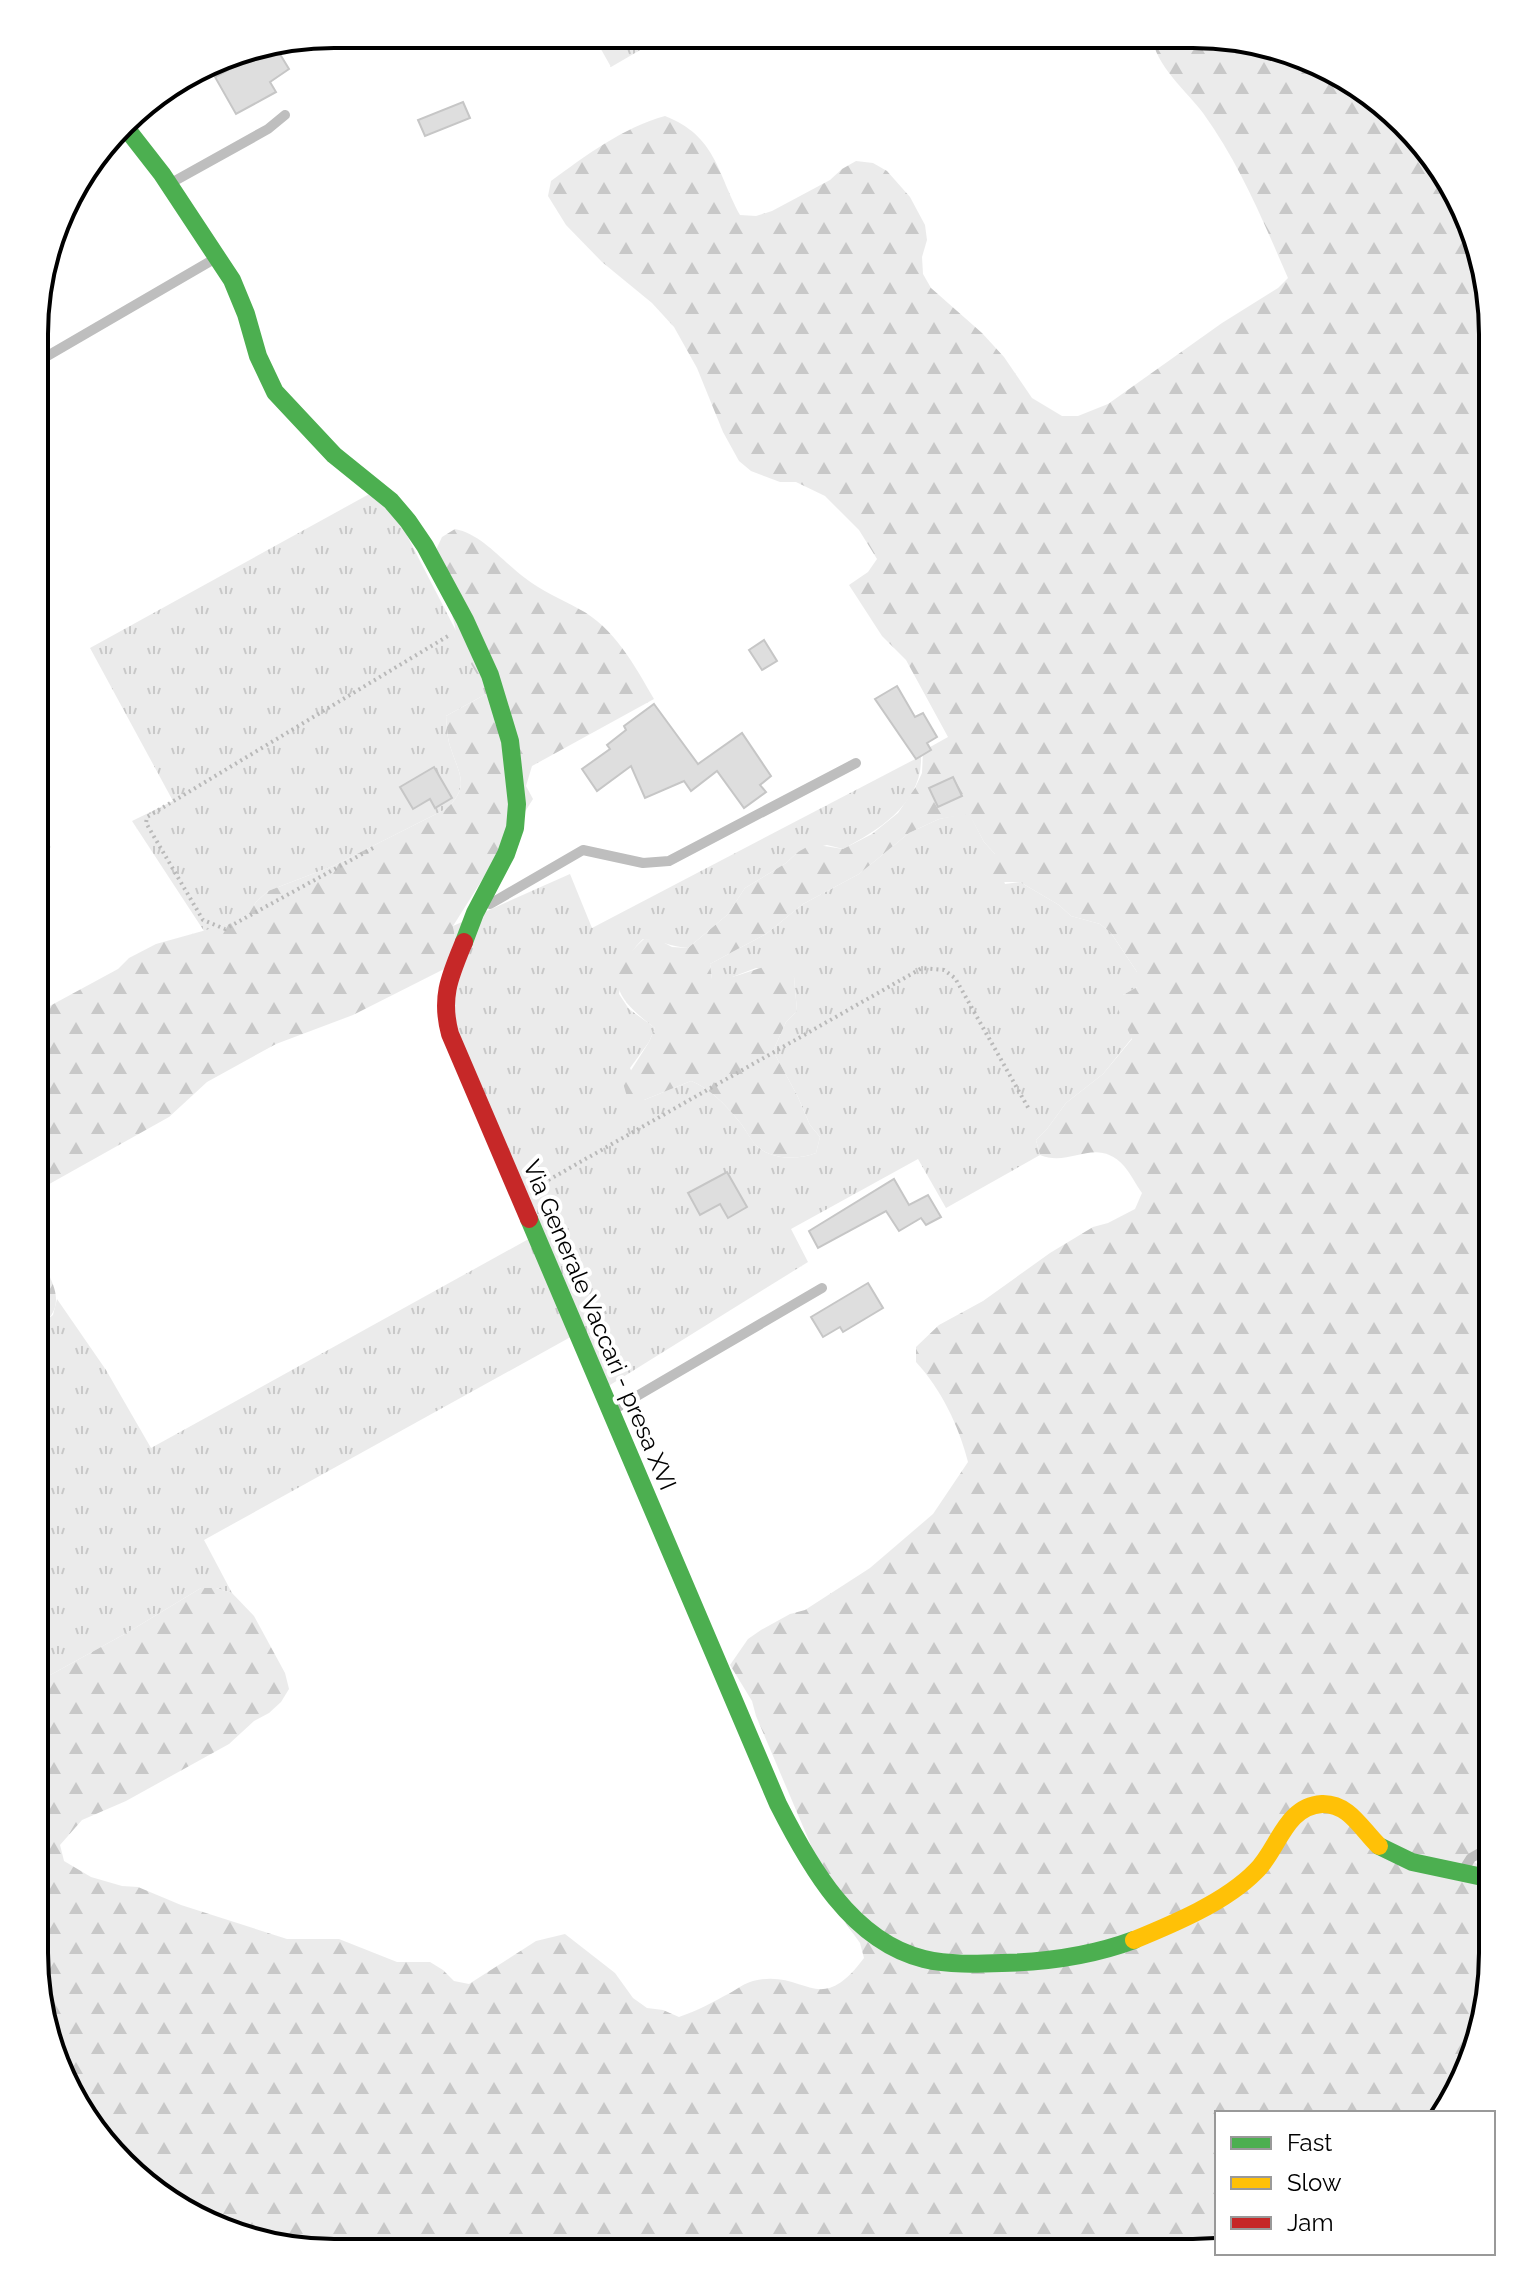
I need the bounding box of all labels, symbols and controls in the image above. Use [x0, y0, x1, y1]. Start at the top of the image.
street label: Via Generale Vaccari - presa XVI [517, 1156, 683, 1494]
legend [1215, 2111, 1495, 2255]
text: Fast [1287, 2128, 1332, 2157]
text: Slow [1287, 2168, 1342, 2197]
text: Jam [1287, 2208, 1333, 2237]

